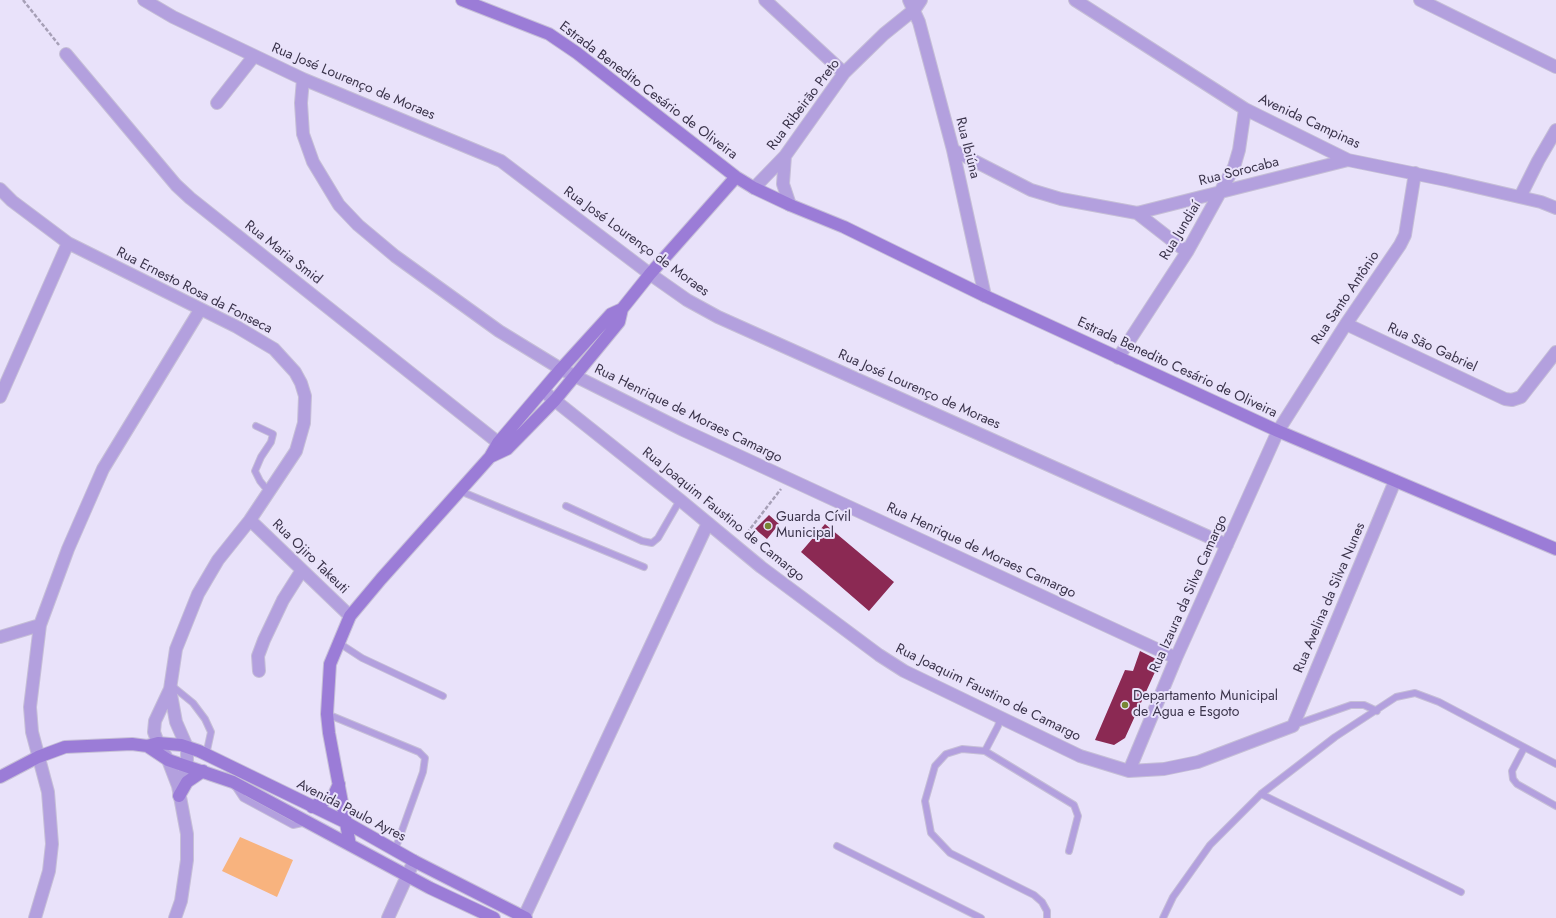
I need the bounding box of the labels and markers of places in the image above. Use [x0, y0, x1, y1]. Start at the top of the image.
place label: Guarda Cívil Municipal [776, 510, 851, 542]
marker: Guarda Cívil Municipal [763, 521, 773, 531]
place label: Departamento Municipal de Água e Esgoto [1133, 689, 1278, 722]
marker: Departamento Municipal de Água e Esgoto [1120, 700, 1130, 710]

